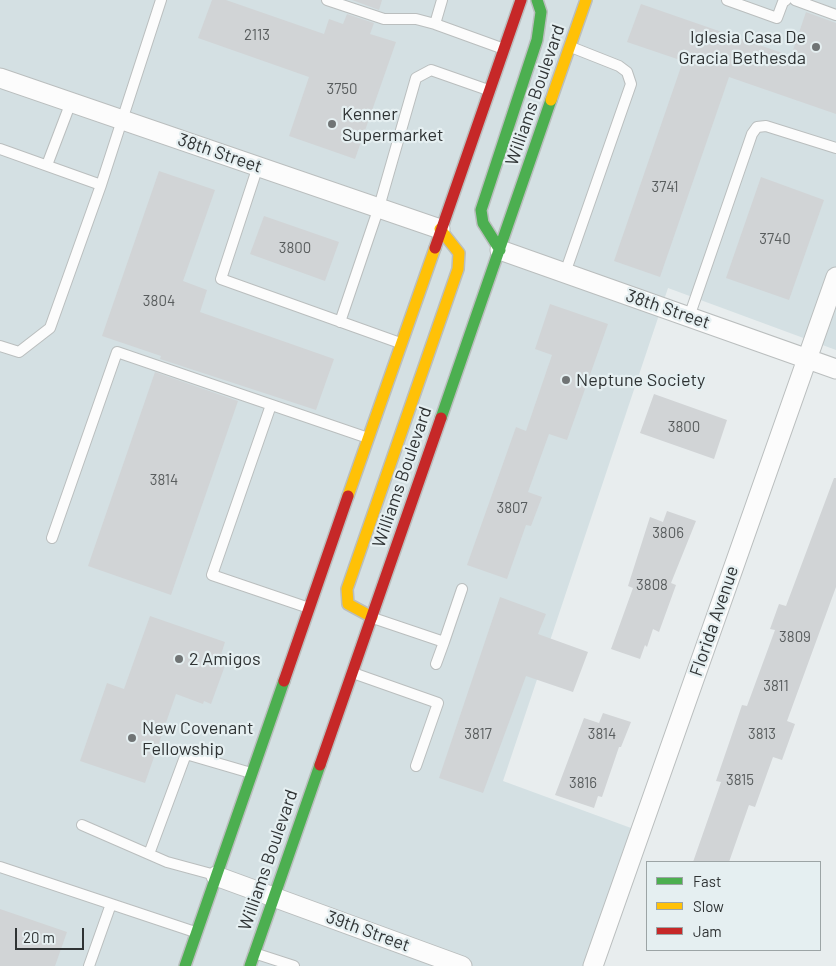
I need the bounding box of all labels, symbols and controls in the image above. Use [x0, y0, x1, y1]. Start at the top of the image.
street label: Williams Boulevard [501, 22, 569, 168]
house number: 2113 [244, 26, 270, 44]
place label: Iglesia Casa De Gracia Bethesda [679, 26, 806, 68]
marker: Iglesia Casa De Gracia Bethesda [810, 41, 822, 53]
house number: 3750 [326, 80, 358, 98]
place label: Kenner Supermarket [342, 103, 443, 146]
marker: Kenner Supermarket [326, 118, 338, 130]
street label: 38th Street [175, 129, 265, 177]
house number: 3741 [652, 178, 678, 196]
house number: 3740 [759, 230, 791, 248]
house number: 3800 [279, 239, 311, 257]
street label: 38th Street [623, 285, 713, 333]
house number: 3804 [143, 292, 175, 310]
place label: Neptune Society [576, 369, 705, 391]
marker: Neptune Society [560, 374, 572, 386]
street label: Williams Boulevard [368, 404, 436, 550]
house number: 3800 [668, 418, 700, 436]
house number: 3814 [150, 471, 178, 489]
house number: 3807 [496, 499, 528, 517]
house number: 3806 [652, 524, 684, 542]
street label: Florida Avenue [685, 563, 743, 679]
house number: 3808 [636, 576, 668, 594]
house number: 3809 [779, 628, 811, 646]
place label: 2 Amigos [189, 648, 261, 670]
marker: 2 Amigos [173, 653, 185, 665]
house number: 3811 [763, 677, 789, 695]
place label: New Covenant Fellowship [142, 717, 253, 760]
house number: 3817 [464, 725, 492, 743]
house number: 3814 [588, 725, 616, 743]
house number: 3813 [748, 725, 776, 743]
marker: New Covenant Fellowship [126, 732, 138, 744]
house number: 3815 [726, 771, 754, 789]
house number: 3816 [569, 774, 597, 792]
street label: Williams Boulevard [234, 787, 302, 933]
legend [646, 861, 821, 951]
text: Fast [693, 872, 721, 890]
text: Slow [693, 897, 724, 915]
street label: 39th Street [323, 906, 413, 956]
scale bar [18, 918, 86, 950]
text: Jam [693, 922, 722, 940]
text: 20 m [23, 928, 55, 946]

